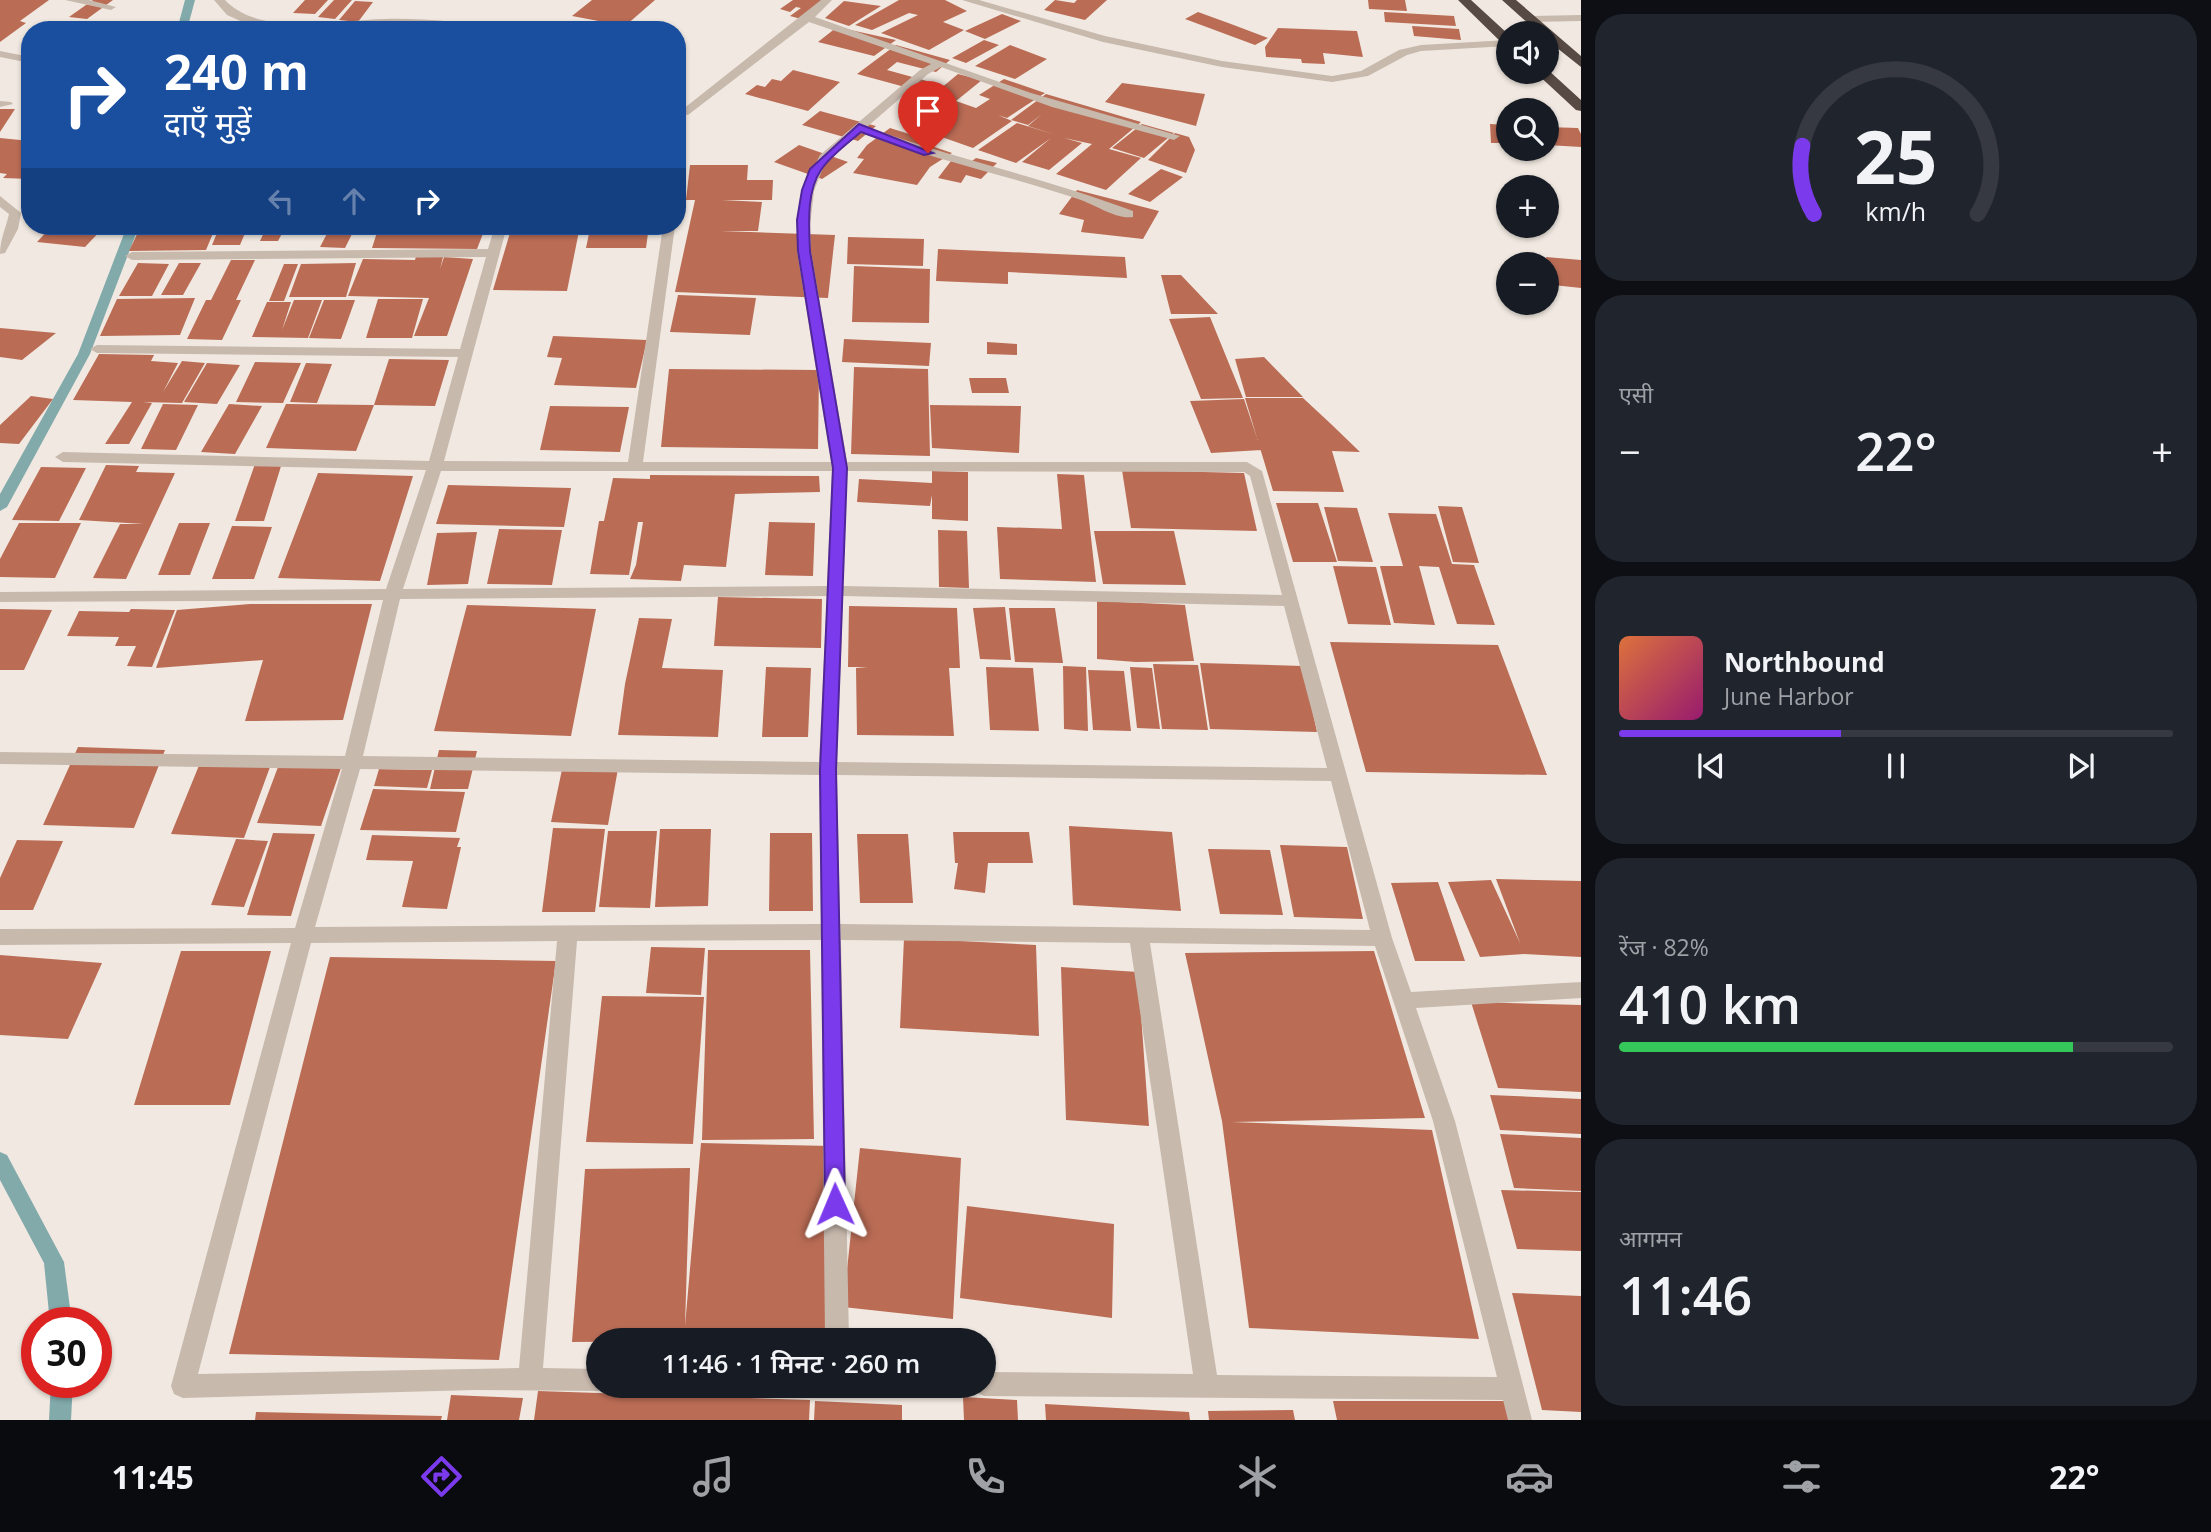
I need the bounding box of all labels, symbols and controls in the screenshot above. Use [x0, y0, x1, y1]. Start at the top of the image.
map controls [1496, 21, 1559, 315]
button: sound [1496, 21, 1559, 84]
text: 240 m [164, 38, 309, 104]
icon: right [49, 49, 140, 140]
pin [898, 81, 958, 153]
icon: arrive [909, 92, 947, 130]
button: search [1496, 98, 1559, 161]
text: दाएँ मुड़ें [164, 101, 252, 144]
text: 25 [1854, 106, 1938, 205]
button: + [1496, 175, 1559, 238]
icon: left [262, 182, 300, 220]
icon: ahead [335, 182, 373, 220]
icon: right [408, 182, 446, 220]
text: km/h [1866, 193, 1926, 227]
button: − [1496, 252, 1559, 315]
text: एसी [1619, 378, 1653, 410]
text: 22° [1855, 415, 1937, 486]
text: − [1619, 425, 1641, 477]
text: + [2151, 425, 2173, 477]
text: Northbound [1724, 644, 1885, 680]
text: June Harbor [1724, 680, 1854, 712]
icon: previous [1692, 747, 1730, 785]
icon: pause [1877, 747, 1915, 785]
icon: next [2062, 747, 2100, 785]
text: रेंज · 82% [1619, 931, 1709, 963]
text: 410 km [1619, 968, 1801, 1039]
position arrow [798, 1167, 872, 1241]
text: आगमन [1619, 1222, 1682, 1254]
text: 11:46 [1619, 1259, 1752, 1330]
speed limit sign: 30 [21, 1307, 112, 1398]
text: 11:46 · 1 मिनट · 260 m [662, 1345, 920, 1381]
icon: directions [417, 1452, 466, 1501]
icon: music [689, 1452, 738, 1501]
icon: phone [961, 1452, 1010, 1501]
icon: climate [1233, 1452, 1282, 1501]
icon: car [1505, 1452, 1554, 1501]
icon: filters [1777, 1452, 1826, 1501]
text: 11:45 [112, 1455, 194, 1498]
text: 22° [2049, 1455, 2099, 1498]

